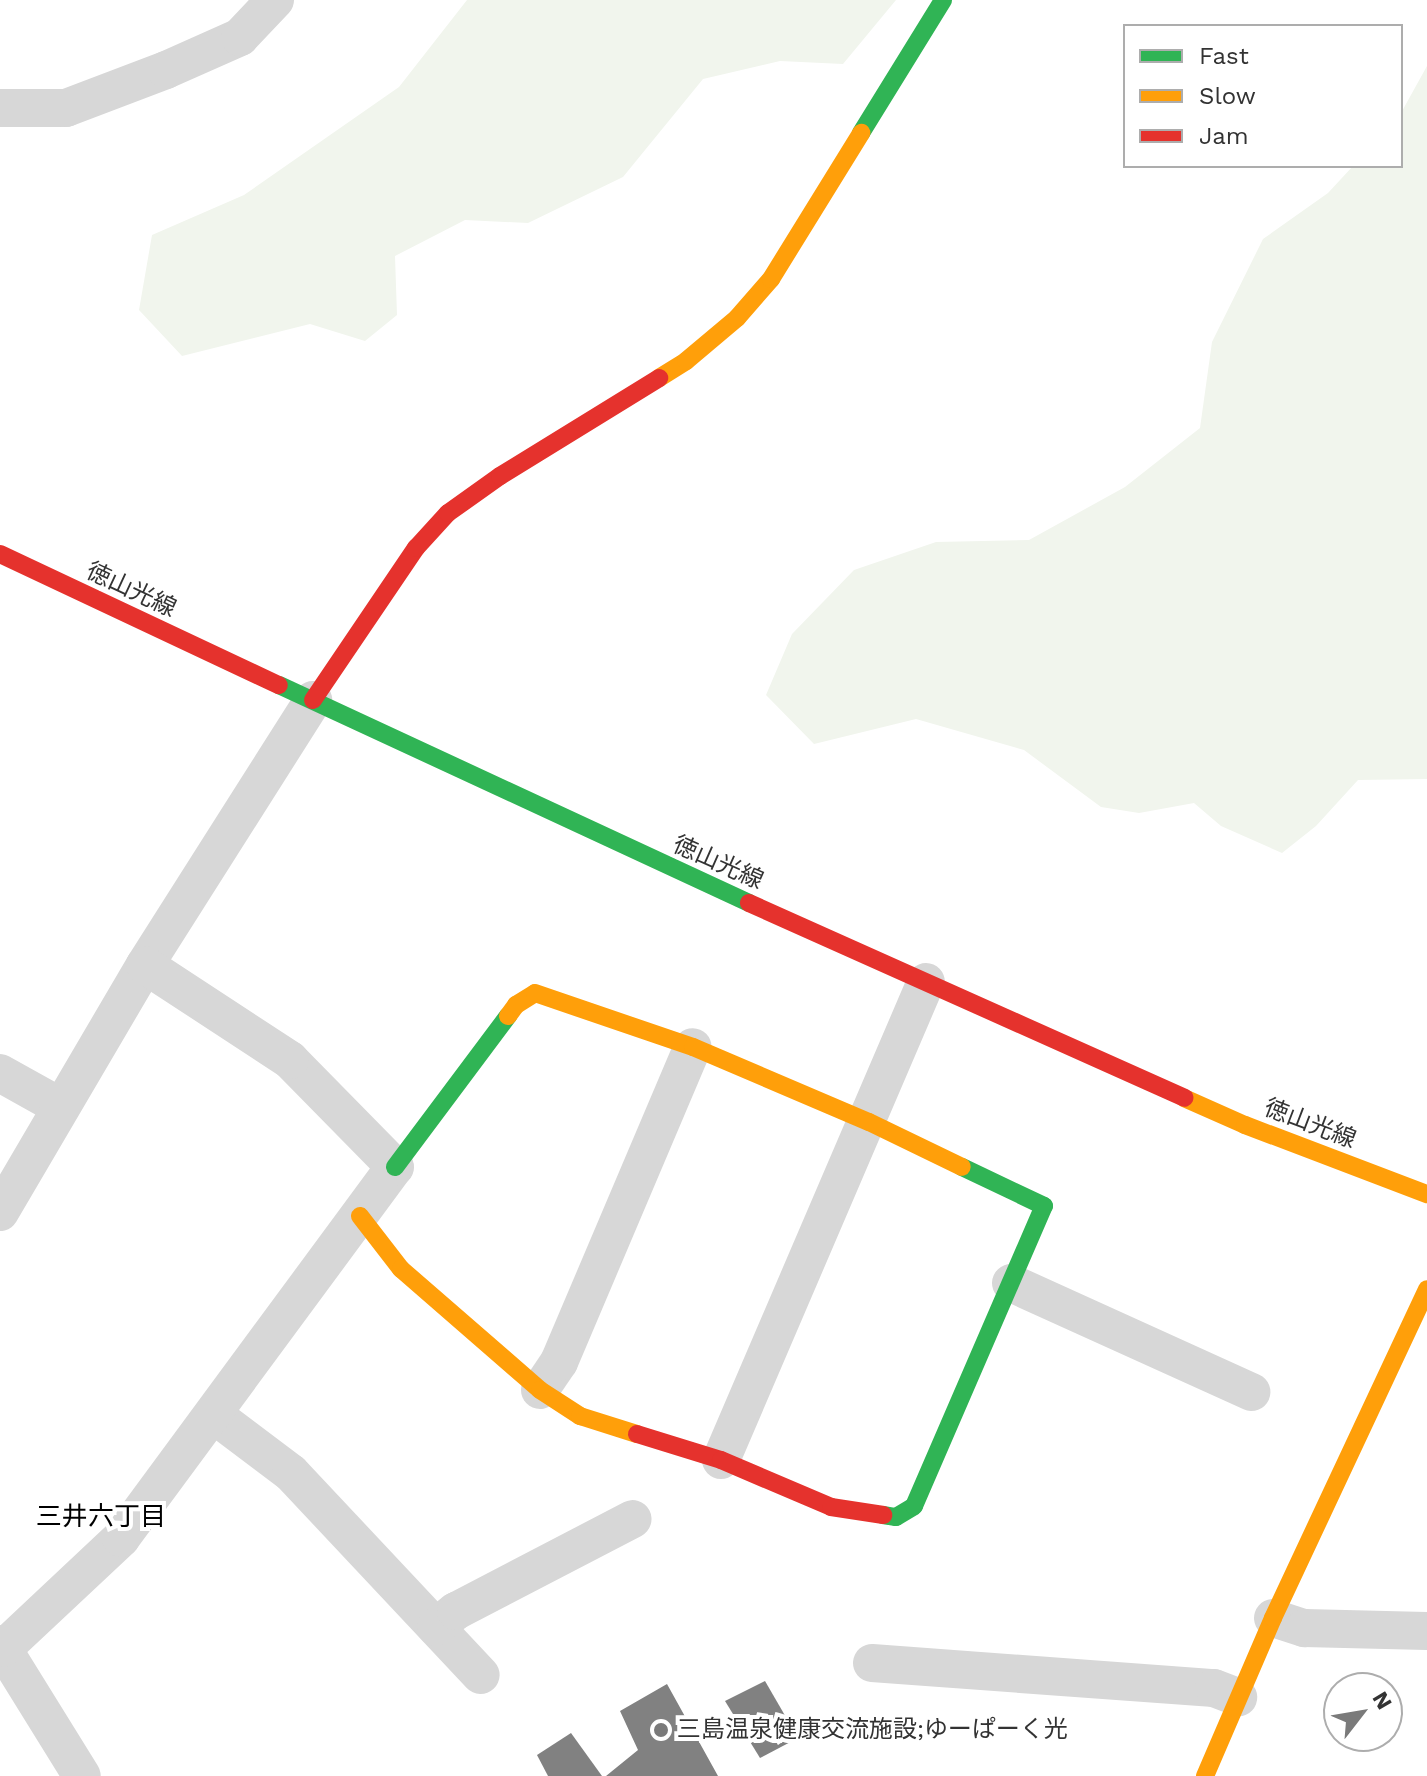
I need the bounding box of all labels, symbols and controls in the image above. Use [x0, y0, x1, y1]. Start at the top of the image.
legend [1123, 24, 1403, 168]
text: Fast [1199, 42, 1249, 70]
text: Slow [1199, 82, 1256, 110]
text: Jam [1199, 122, 1249, 150]
street label: 徳山光線 [81, 557, 181, 623]
street label: 徳山光線 [668, 830, 768, 896]
street label: 徳山光線 [1260, 1093, 1360, 1155]
district label: 三井六丁目 [36, 1501, 166, 1533]
north arrow [1323, 1672, 1403, 1752]
text: N [1367, 1687, 1397, 1714]
place label: 三島温泉健康交流施設;ゆーぱーく光 [677, 1716, 1068, 1744]
marker: 三島温泉健康交流施設;ゆーぱーく光 [652, 1721, 670, 1739]

